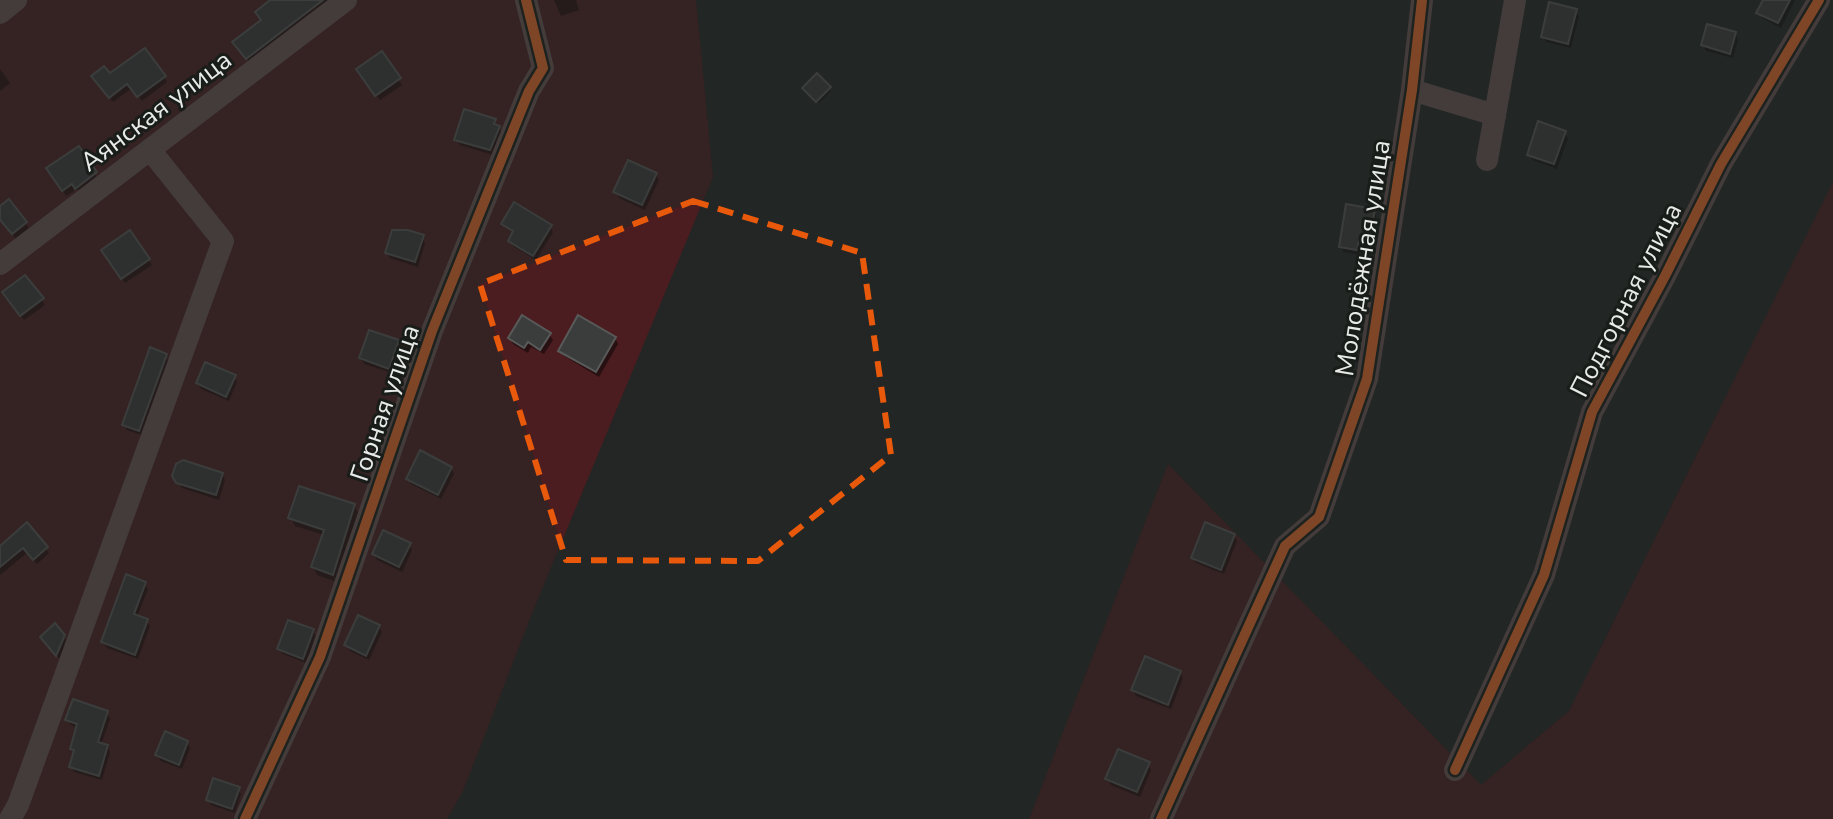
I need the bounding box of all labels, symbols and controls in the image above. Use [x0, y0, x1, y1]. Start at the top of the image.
street label: Аянская улица [73, 42, 239, 180]
street label: Молодёжная улица [1327, 137, 1399, 379]
street label: Подгорная улица [1562, 197, 1690, 403]
street label: Горная улица [342, 320, 428, 486]

